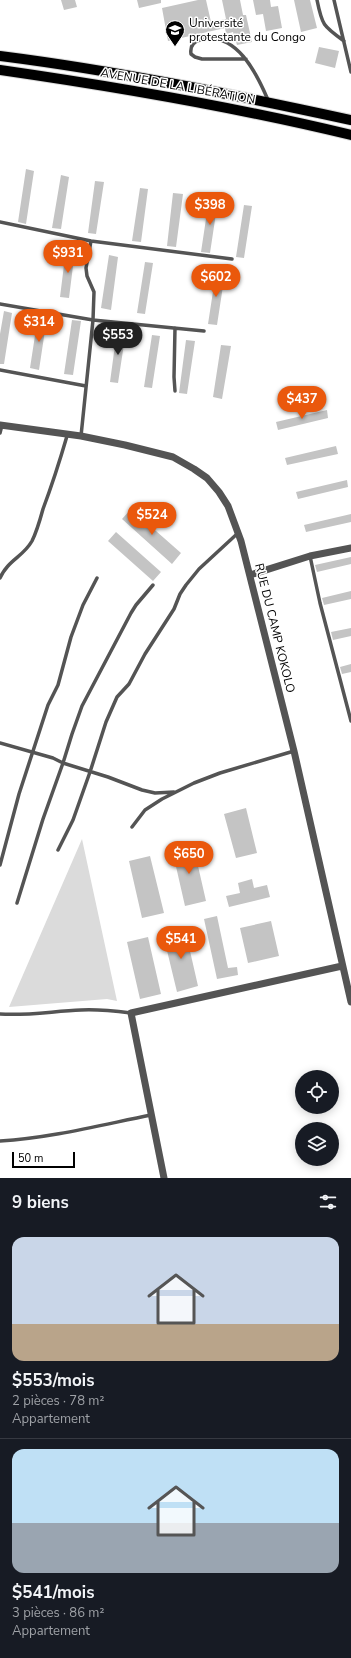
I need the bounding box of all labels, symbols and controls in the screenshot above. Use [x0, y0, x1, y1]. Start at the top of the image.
place label: Université protestante du Congo [189, 15, 306, 45]
school or university icon: Université protestante du Congo [164, 19, 186, 47]
street label: AVENUE DE LA LIBÉRATION [99, 64, 257, 108]
pin: $398 [186, 192, 234, 226]
text: $398 [194, 196, 226, 214]
pin: $931 [44, 240, 92, 274]
text: $931 [52, 244, 84, 262]
pin: $602 [192, 264, 240, 298]
text: $602 [200, 268, 232, 286]
pin: $314 [15, 309, 63, 343]
text: $314 [23, 313, 55, 331]
pin: $553 [94, 322, 142, 356]
text: $553 [102, 326, 134, 344]
pin: $437 [278, 386, 326, 420]
text: $437 [286, 390, 318, 408]
pin: $524 [128, 502, 176, 536]
text: $524 [136, 506, 168, 524]
street label: RUE DU CAMP KOKOLO [251, 561, 299, 695]
pin: $650 [165, 841, 213, 875]
text: $650 [173, 845, 205, 863]
pin: $541 [157, 926, 205, 960]
text: $541 [165, 930, 197, 948]
map controls [295, 1070, 339, 1166]
button: locate [295, 1070, 339, 1114]
button: layers [295, 1122, 339, 1166]
scale bar [12, 1150, 75, 1169]
text: 50 m [18, 1151, 43, 1166]
text: 9 biens [12, 1191, 69, 1214]
icon: filters [317, 1191, 339, 1213]
icon: home [140, 1263, 212, 1335]
text: $553/mois [12, 1369, 94, 1392]
text: 2 pièces · 78 m² [12, 1392, 104, 1410]
text: Appartement [12, 1410, 90, 1428]
icon: home [140, 1475, 212, 1547]
text: $541/mois [12, 1581, 94, 1604]
text: 3 pièces · 86 m² [12, 1604, 104, 1622]
text: Appartement [12, 1622, 90, 1640]

